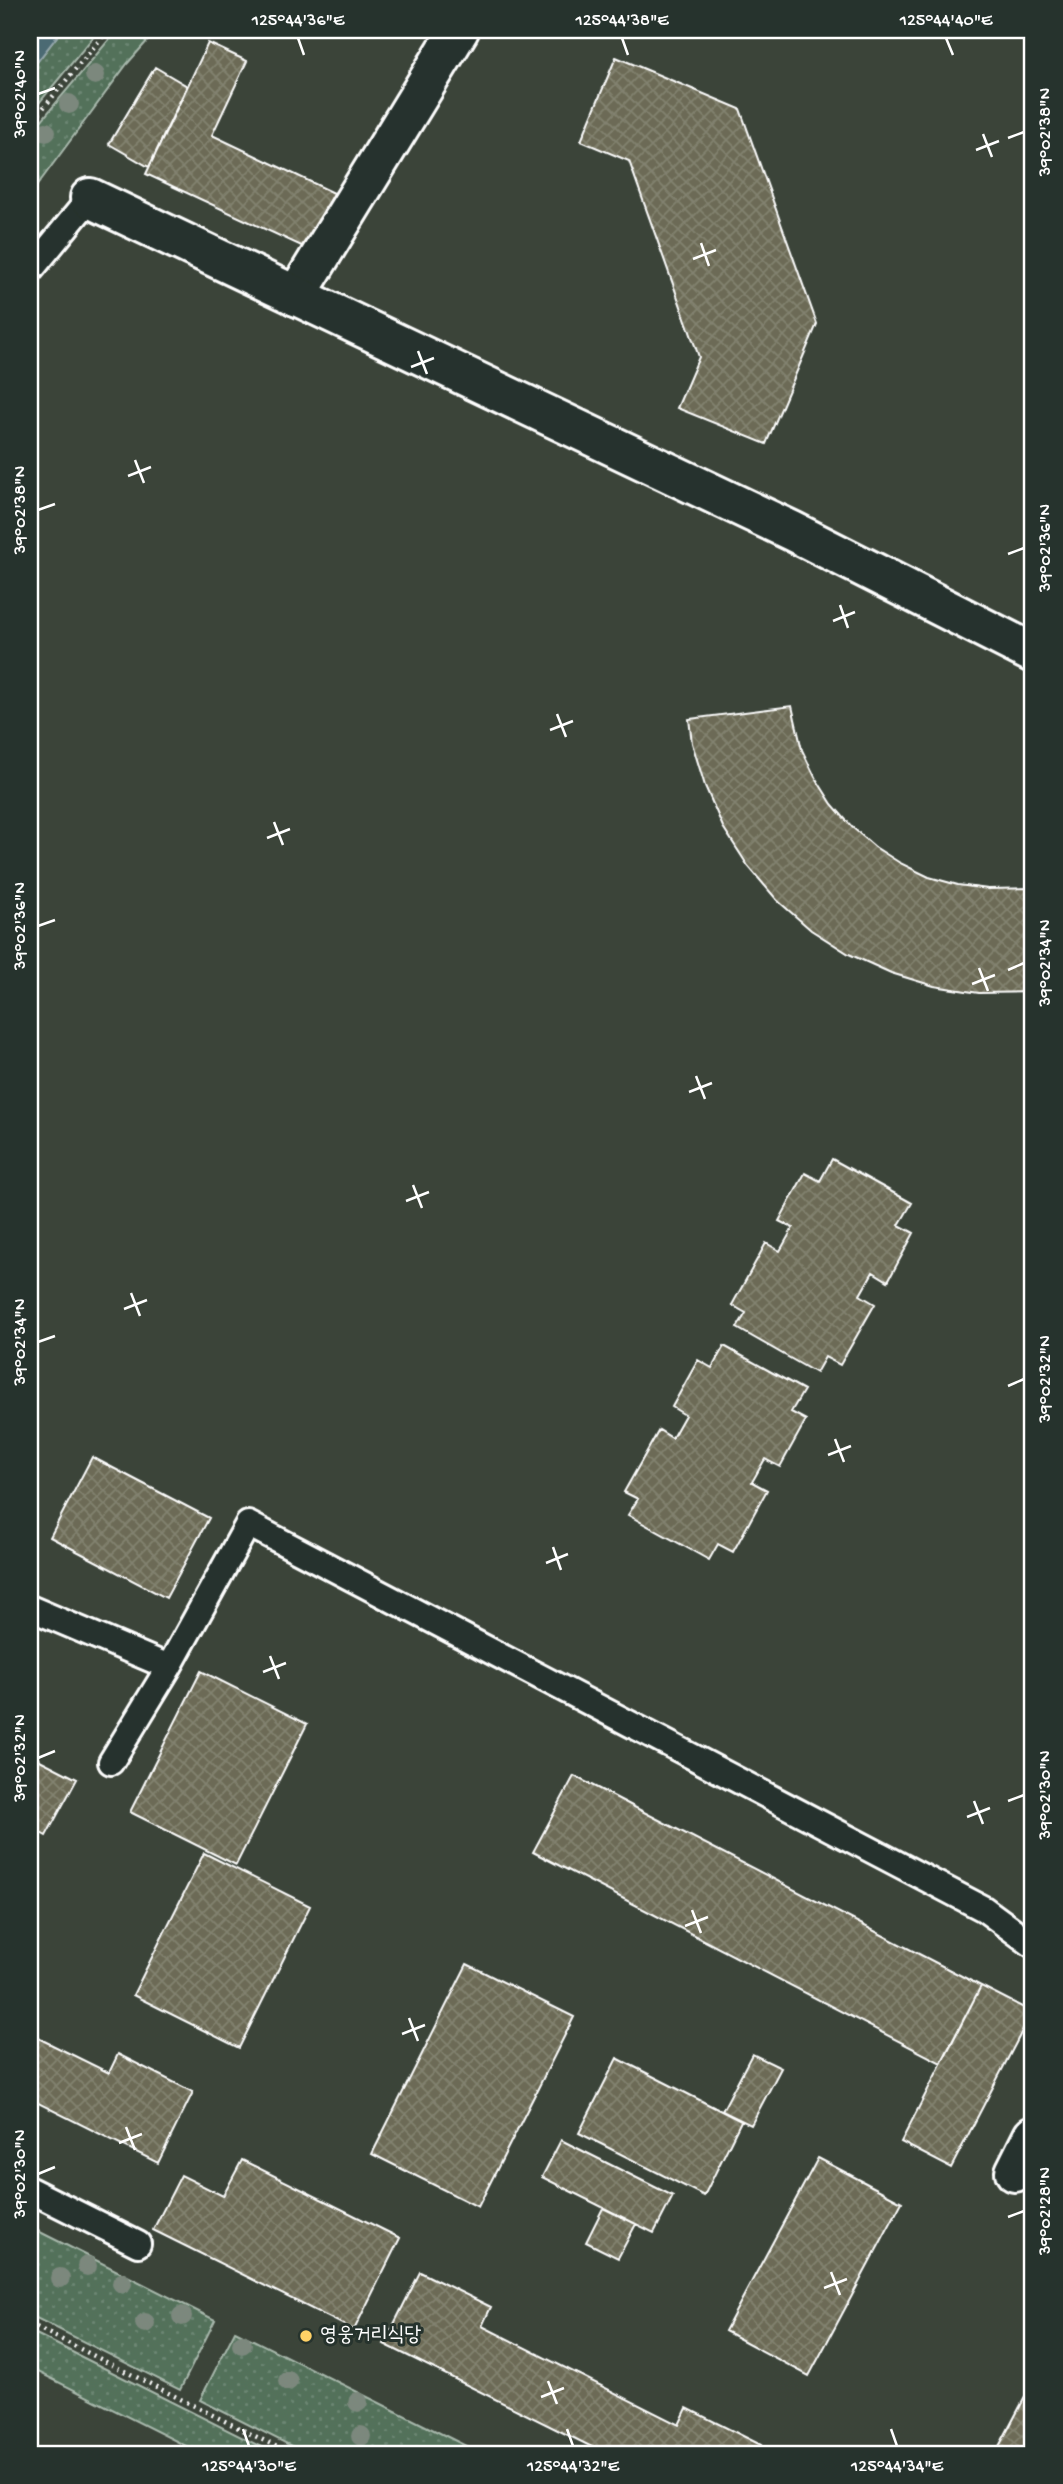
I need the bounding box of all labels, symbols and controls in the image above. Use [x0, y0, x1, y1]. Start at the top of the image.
text: 125°44'36"E [251, 11, 345, 32]
text: 125°44'38"E [574, 11, 669, 32]
text: 125°44'40"E [899, 11, 993, 32]
text: 39°02'40"N [11, 50, 32, 139]
text: 39°02'38"N [1036, 88, 1057, 177]
text: 39°02'38"N [11, 466, 32, 555]
text: 39°02'36"N [1036, 504, 1057, 593]
text: 39°02'36"N [11, 882, 32, 971]
text: 39°02'34"N [1036, 919, 1057, 1008]
text: 39°02'34"N [11, 1298, 32, 1387]
text: 39°02'32"N [1036, 1335, 1057, 1424]
text: 39°02'32"N [11, 1714, 32, 1803]
text: 39°02'30"N [1036, 1751, 1057, 1840]
text: 39°02'30"N [11, 2130, 32, 2219]
text: 39°02'28"N [1036, 2167, 1057, 2256]
place label: 영웅거리식당 [320, 2324, 421, 2349]
marker: 영웅거리식당 [298, 2328, 314, 2344]
text: 125°44'30"E [201, 2457, 297, 2478]
text: 125°44'32"E [526, 2457, 620, 2478]
text: 125°44'34"E [850, 2457, 944, 2478]

